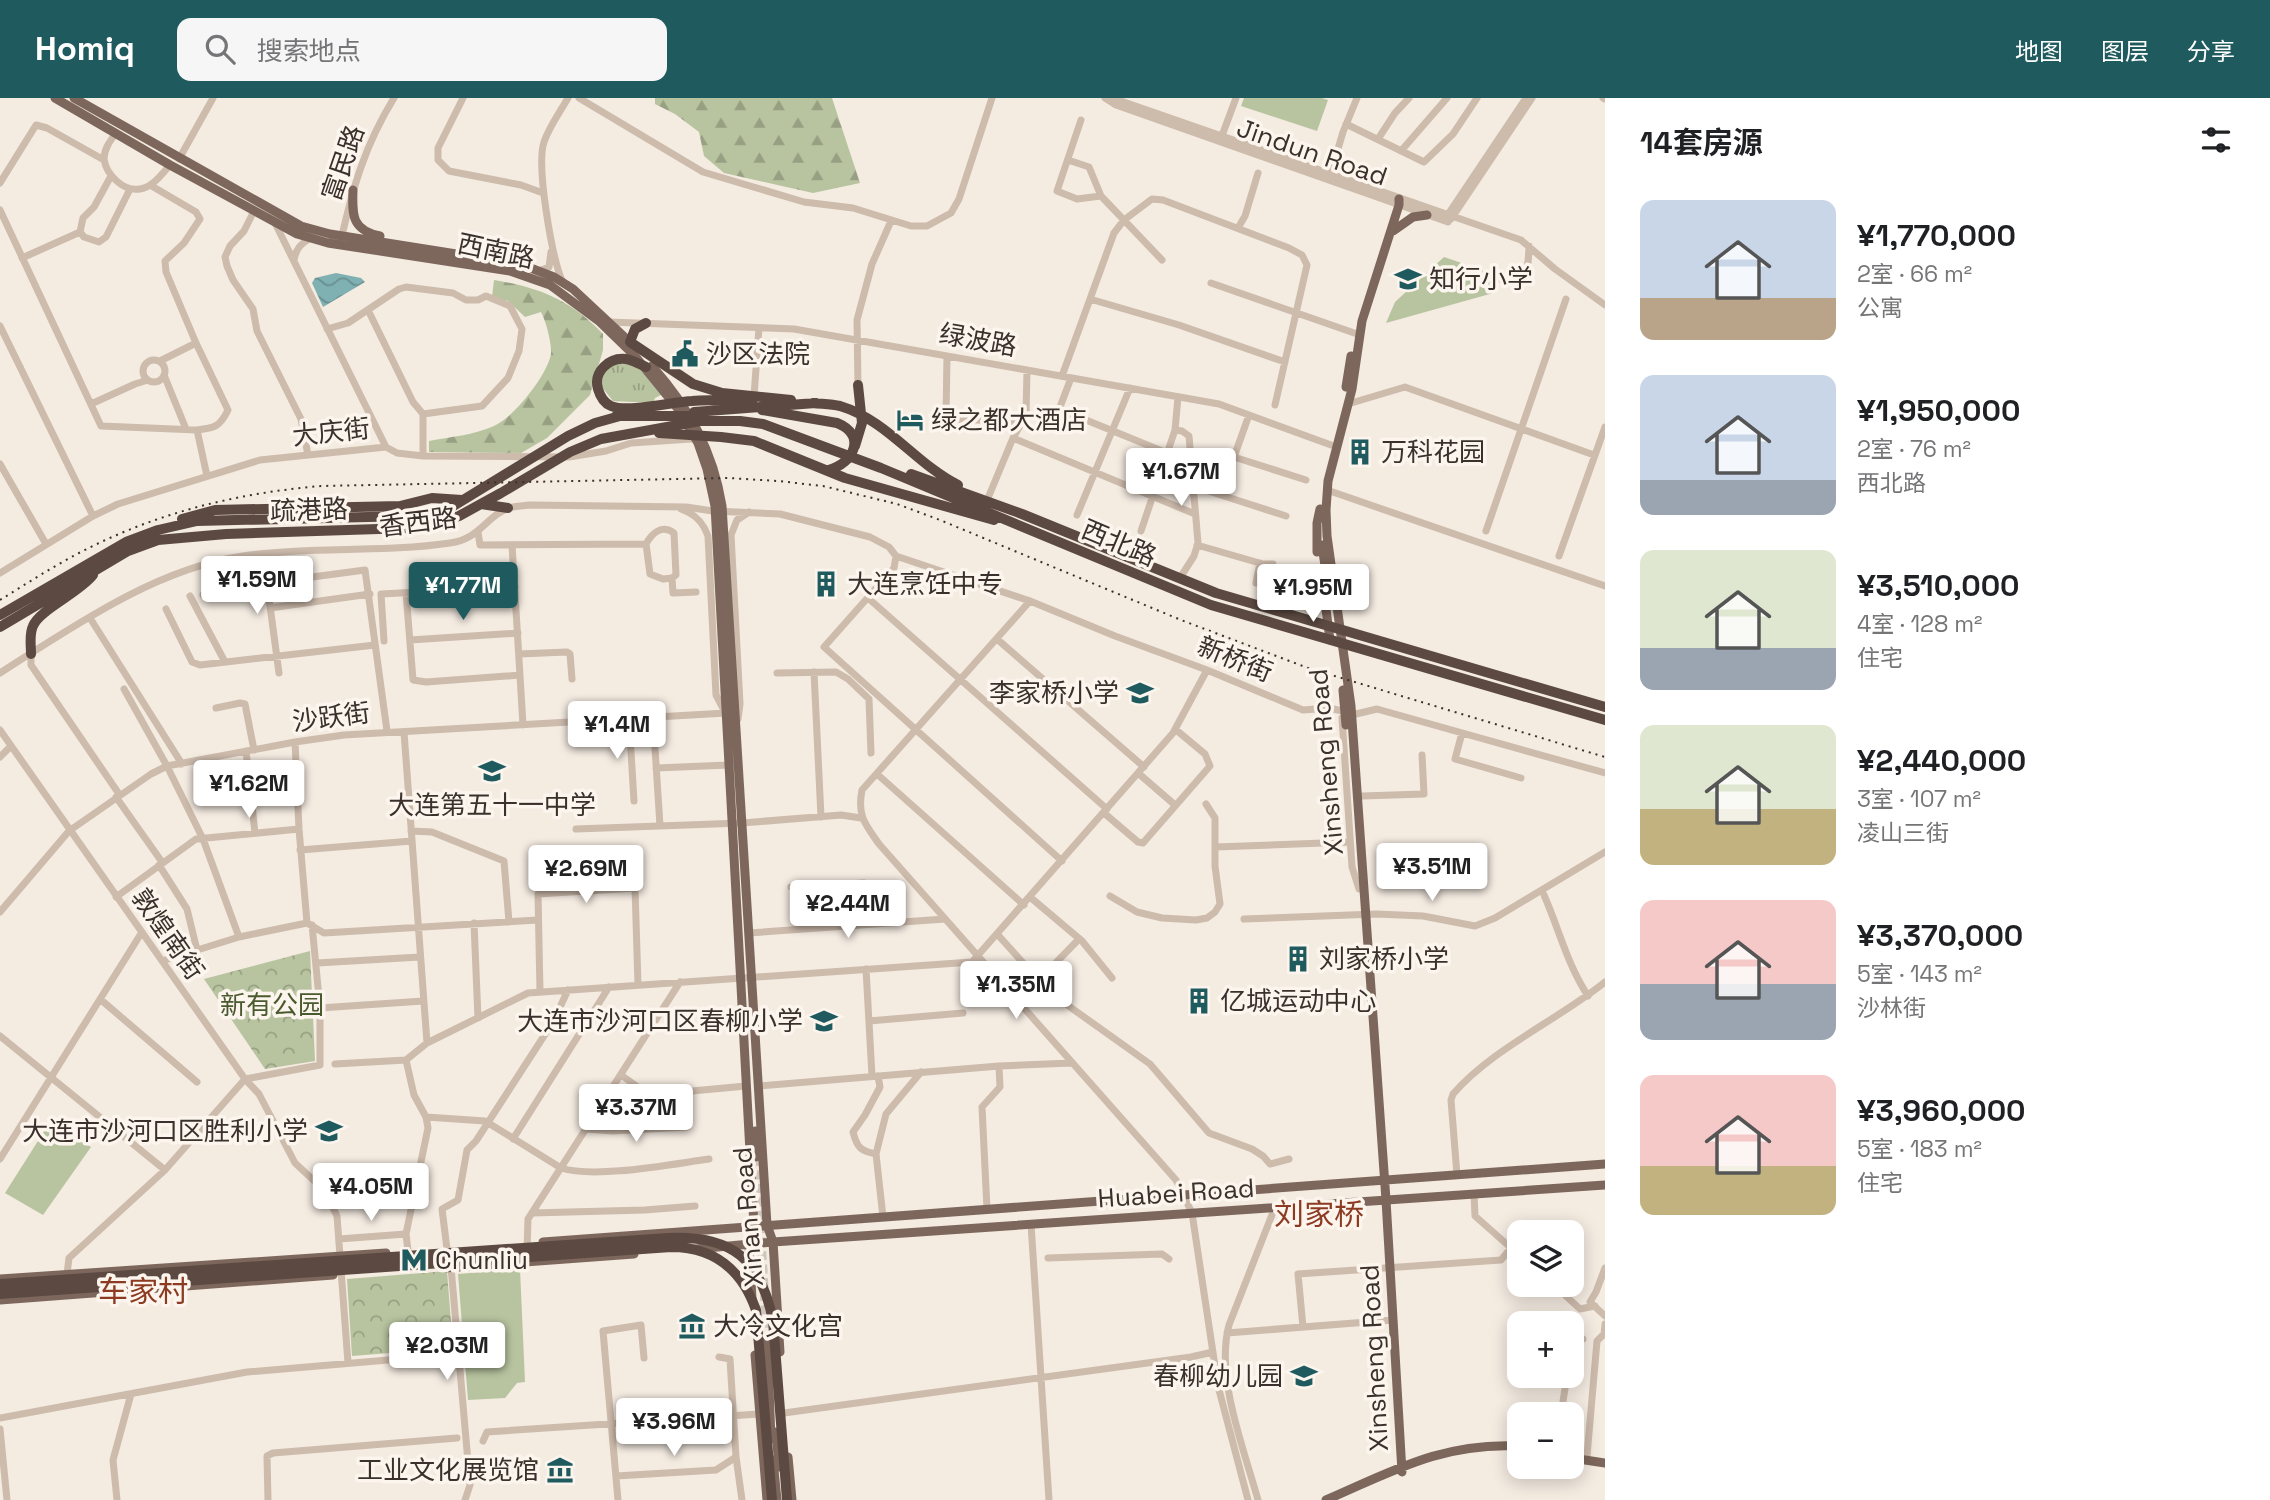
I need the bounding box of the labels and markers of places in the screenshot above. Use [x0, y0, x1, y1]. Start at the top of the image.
place label: 知行小学 [1429, 262, 1533, 296]
school or university icon: 知行小学 [1393, 264, 1423, 294]
place label: 沙区法院 [706, 337, 810, 371]
public building icon: 沙区法院 [670, 339, 700, 369]
place label: 绿之都大酒店 [931, 403, 1087, 437]
hotel icon: 绿之都大酒店 [895, 405, 925, 435]
place label: 万科花园 [1381, 435, 1485, 469]
building icon: 万科花园 [1345, 437, 1375, 467]
pin: ¥1.67M [1124, 448, 1238, 508]
pin: ¥1.59M [200, 556, 314, 616]
pin: ¥1.77M [406, 562, 520, 622]
pin: ¥1.95M [1256, 564, 1370, 624]
place label: 大连烹饪中专 [847, 567, 1003, 601]
building icon: 大连烹饪中专 [811, 569, 841, 599]
place label: 李家桥小学 [989, 676, 1119, 710]
school or university icon: 李家桥小学 [1125, 678, 1155, 708]
pin: ¥1.4M [568, 702, 666, 761]
school or university icon: 大连第五十一中学 [477, 756, 507, 786]
pin: ¥1.62M [192, 760, 306, 820]
place label: 大连第五十一中学 [388, 788, 596, 822]
pin: ¥3.51M [1375, 844, 1489, 903]
pin: ¥2.69M [529, 846, 643, 905]
pin: ¥2.44M [791, 880, 905, 940]
place label: 刘家桥小学 [1319, 942, 1449, 976]
building icon: 刘家桥小学 [1283, 944, 1313, 974]
pin: ¥1.35M [959, 962, 1073, 1021]
place label: 亿城运动中心 [1220, 984, 1376, 1018]
building icon: 亿城运动中心 [1184, 986, 1214, 1016]
place label: 大连市沙河口区春柳小学 [517, 1004, 803, 1038]
school or university icon: 大连市沙河口区春柳小学 [809, 1006, 839, 1036]
pin: ¥3.37M [579, 1084, 693, 1144]
place label: 大连市沙河口区胜利小学 [22, 1114, 308, 1148]
school or university icon: 大连市沙河口区胜利小学 [314, 1116, 344, 1146]
pin: ¥4.05M [314, 1164, 428, 1223]
place label: Chunliu [435, 1243, 528, 1277]
metro station icon: Chunliu [399, 1245, 429, 1275]
place label: 大冷文化宫 [713, 1309, 843, 1343]
museum icon: 大冷文化宫 [677, 1311, 707, 1341]
pin: ¥2.03M [390, 1322, 504, 1382]
place label: 春柳幼儿园 [1153, 1359, 1283, 1393]
school or university icon: 春柳幼儿园 [1289, 1361, 1319, 1391]
pin: ¥3.96M [617, 1398, 731, 1458]
place label: 工业文化展览馆 [357, 1453, 539, 1487]
museum icon: 工业文化展览馆 [545, 1455, 575, 1485]

